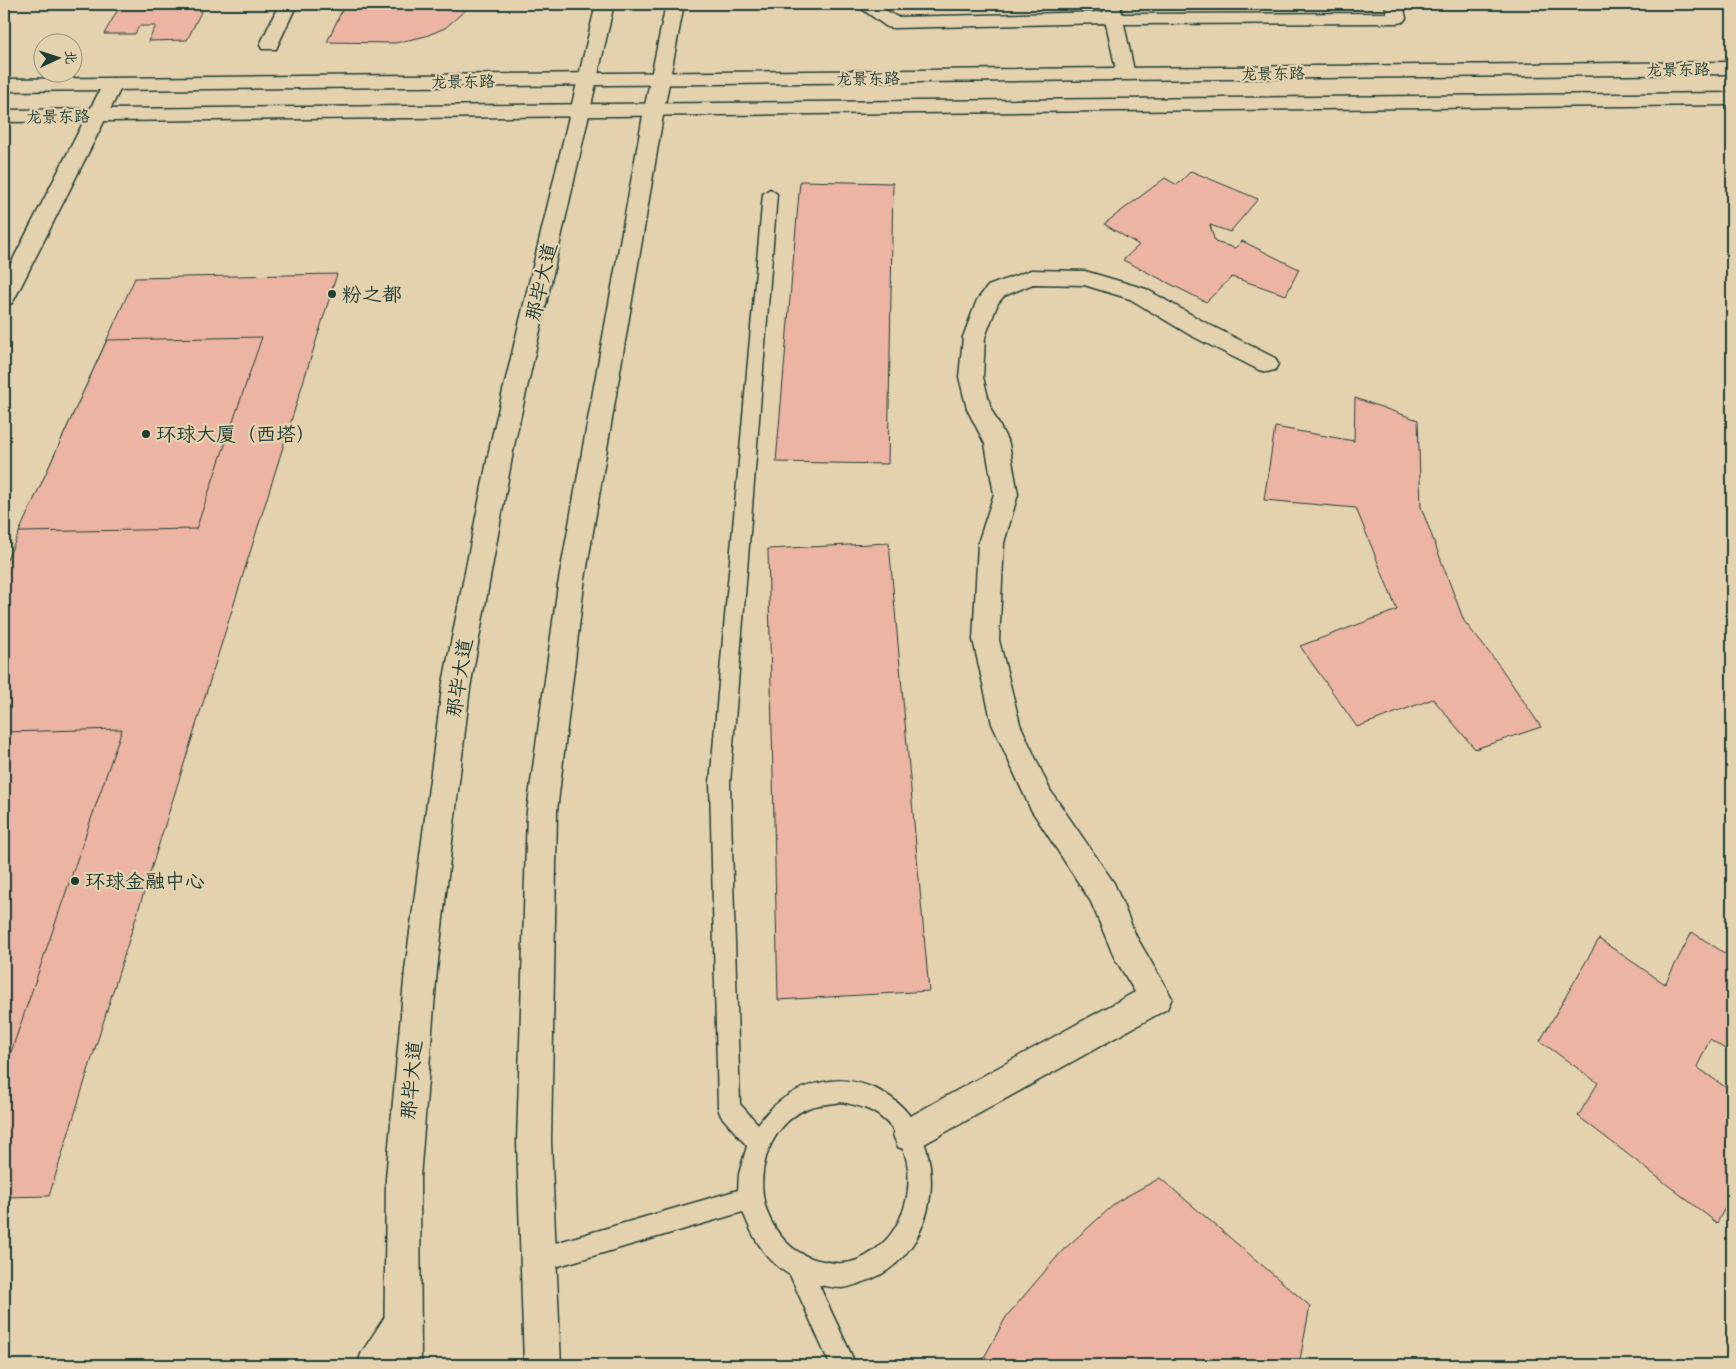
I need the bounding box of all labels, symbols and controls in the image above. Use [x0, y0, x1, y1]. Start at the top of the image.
north arrow [32, 32, 82, 82]
text: 北 [62, 50, 79, 65]
street label: 龙景东路 [1646, 59, 1710, 81]
street label: 龙景东路 [1241, 63, 1305, 85]
street label: 龙景东路 [836, 68, 900, 90]
street label: 龙景东路 [431, 71, 495, 93]
street label: 龙景东路 [26, 106, 90, 128]
street label: 那毕大道 [520, 240, 563, 324]
place label: 粉之都 [342, 282, 402, 307]
marker: 粉之都 [326, 288, 338, 300]
place label: 环球大厦（西塔） [156, 422, 316, 447]
marker: 环球大厦（西塔） [140, 428, 152, 440]
street label: 那毕大道 [441, 637, 478, 720]
place label: 环球金融中心 [85, 869, 205, 894]
marker: 环球金融中心 [69, 875, 81, 887]
street label: 那毕大道 [396, 1039, 427, 1121]

